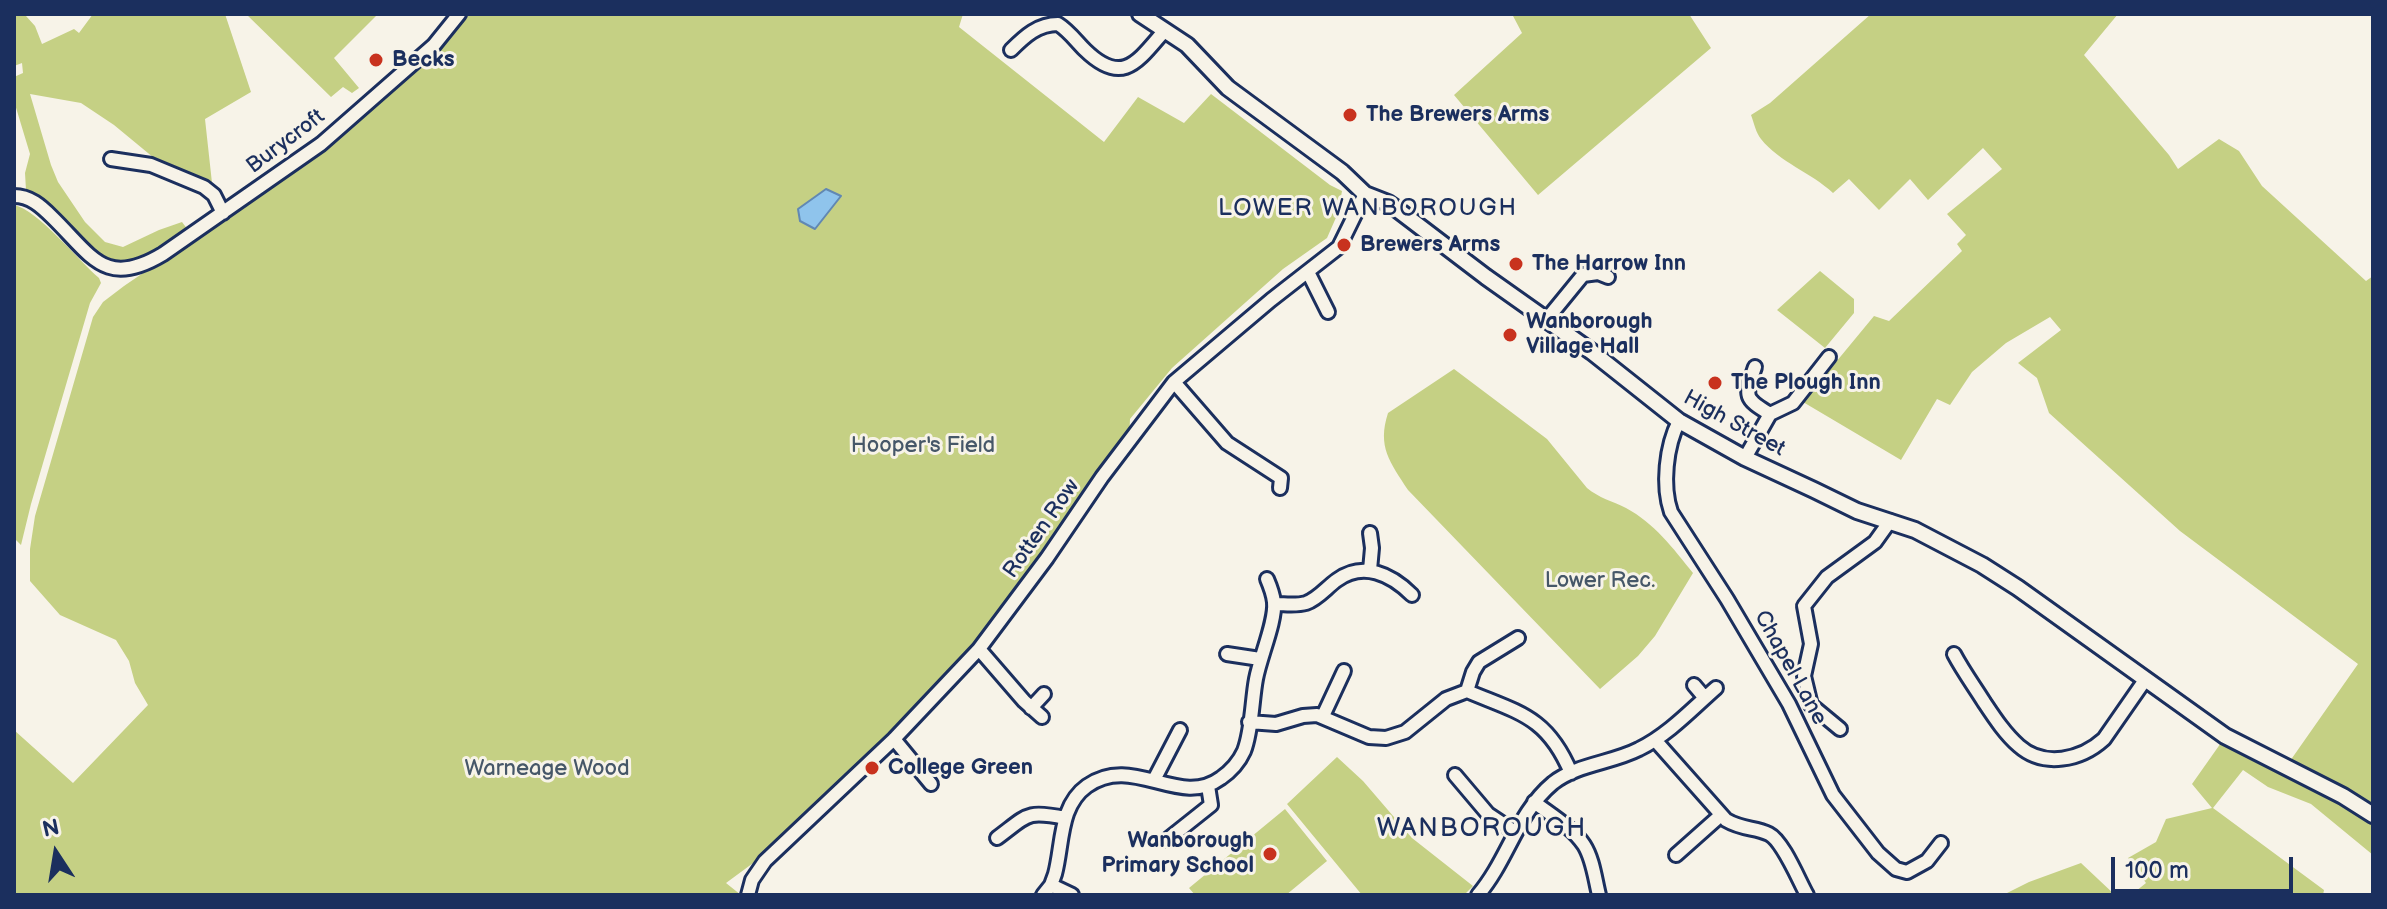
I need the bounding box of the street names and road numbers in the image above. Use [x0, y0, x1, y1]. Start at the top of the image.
street label: Burycroft [242, 104, 330, 180]
street label: High Street [1678, 385, 1790, 463]
street label: Rotten Row [998, 474, 1086, 584]
street label: Chapel Lane [1748, 606, 1832, 730]

